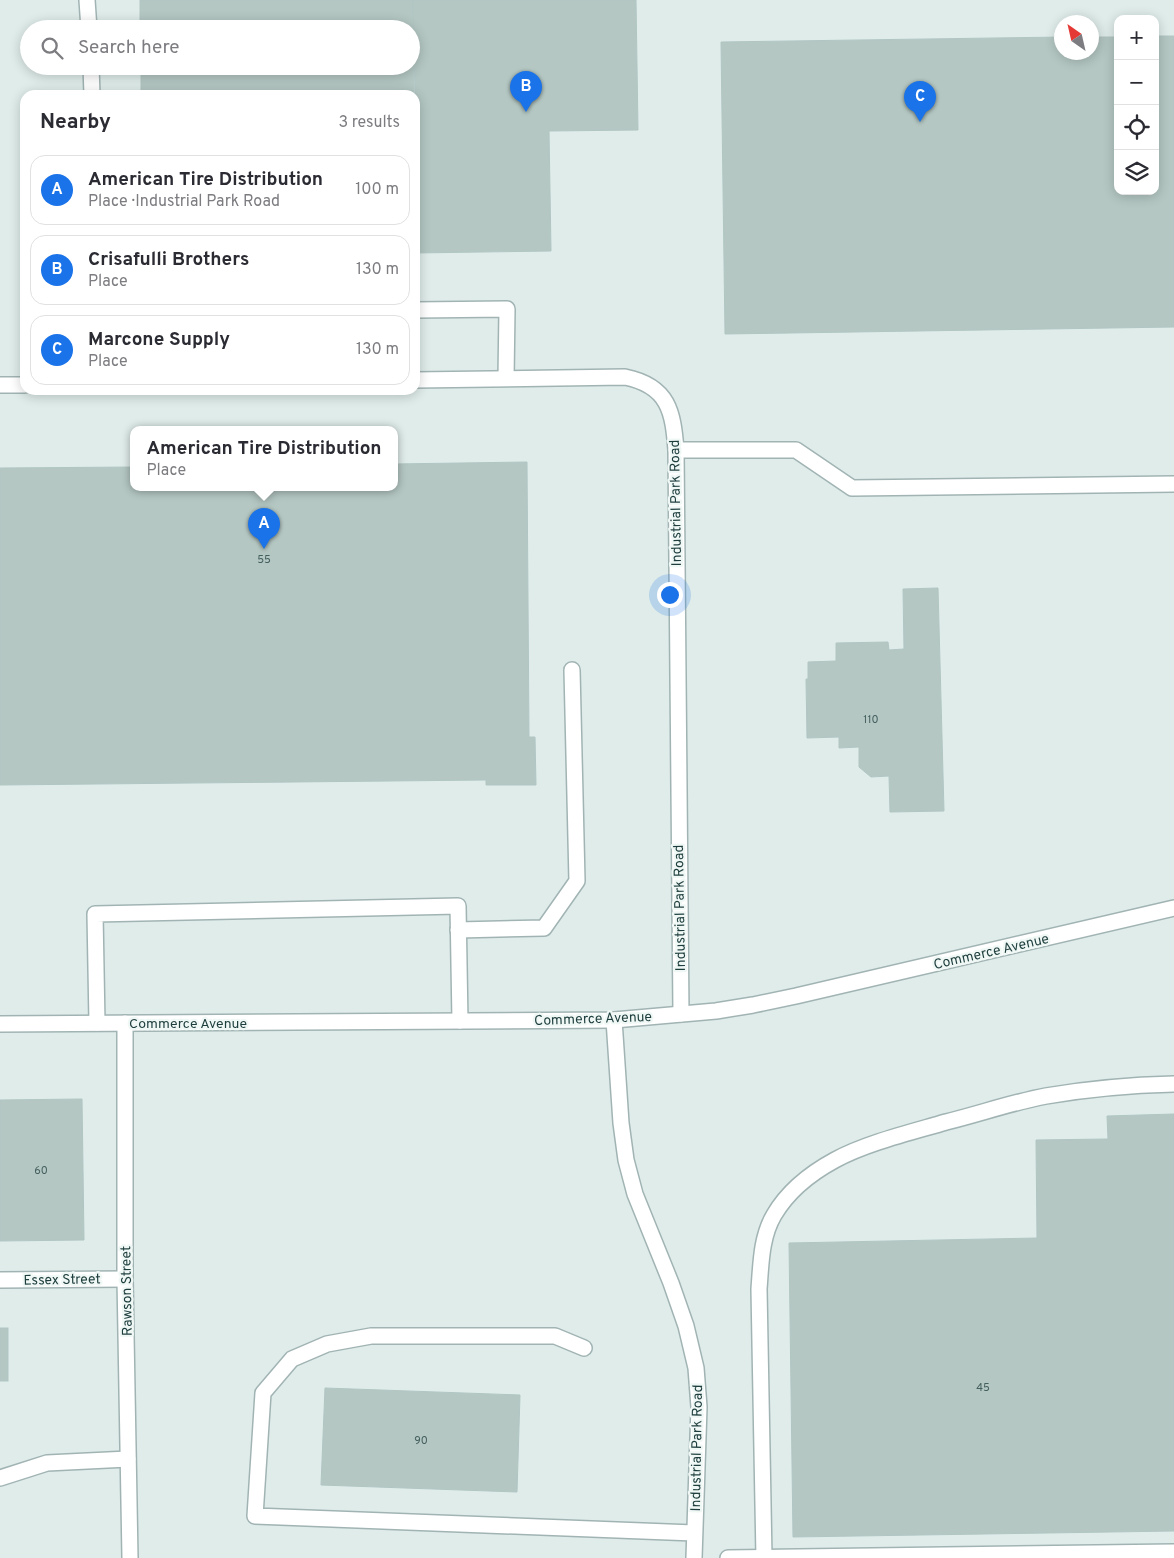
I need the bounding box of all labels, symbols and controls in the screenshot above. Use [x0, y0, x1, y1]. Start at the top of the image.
north arrow [1054, 15, 1099, 60]
map controls [1114, 15, 1159, 195]
button: + [1114, 15, 1159, 60]
search box [20, 20, 420, 75]
icon: search [38, 34, 66, 62]
text: Search here [78, 36, 180, 60]
button: − [1114, 60, 1159, 105]
pin: B [510, 71, 542, 112]
pin: C [904, 81, 936, 122]
button: locate [1114, 105, 1159, 150]
text: Nearby [40, 109, 111, 136]
text: 3 results [338, 113, 400, 133]
button: layers [1114, 150, 1159, 195]
text: American Tire Distribution [88, 168, 323, 192]
text: A [51, 180, 63, 200]
text: 100 m [355, 180, 399, 200]
text: Place · Industrial Park Road [88, 192, 280, 212]
text: Crisafulli Brothers [88, 248, 249, 272]
text: B [51, 260, 63, 280]
text: 130 m [356, 260, 399, 280]
text: Place [88, 272, 128, 292]
text: Marcone Supply [88, 328, 230, 352]
text: C [52, 340, 62, 360]
text: 130 m [356, 340, 399, 360]
text: Place [88, 352, 128, 372]
popup [130, 426, 398, 491]
text: American Tire Distribution [146, 437, 382, 461]
street label: Industrial Park Road [667, 439, 686, 567]
text: Place [146, 461, 186, 481]
pin: A [248, 508, 280, 549]
house number: 55 [257, 553, 271, 567]
your location [657, 582, 683, 608]
house number: 110 [863, 713, 879, 727]
street label: Industrial Park Road [671, 844, 690, 972]
street label: Commerce Avenue [932, 931, 1051, 974]
street label: Commerce Avenue [534, 1009, 652, 1030]
street label: Commerce Avenue [129, 1016, 247, 1033]
house number: 60 [34, 1164, 48, 1178]
street label: Rawson Street [118, 1246, 137, 1336]
street label: Essex Street [23, 1271, 101, 1290]
house number: 45 [976, 1381, 990, 1395]
street label: Industrial Park Road [688, 1384, 707, 1512]
house number: 90 [414, 1434, 428, 1448]

